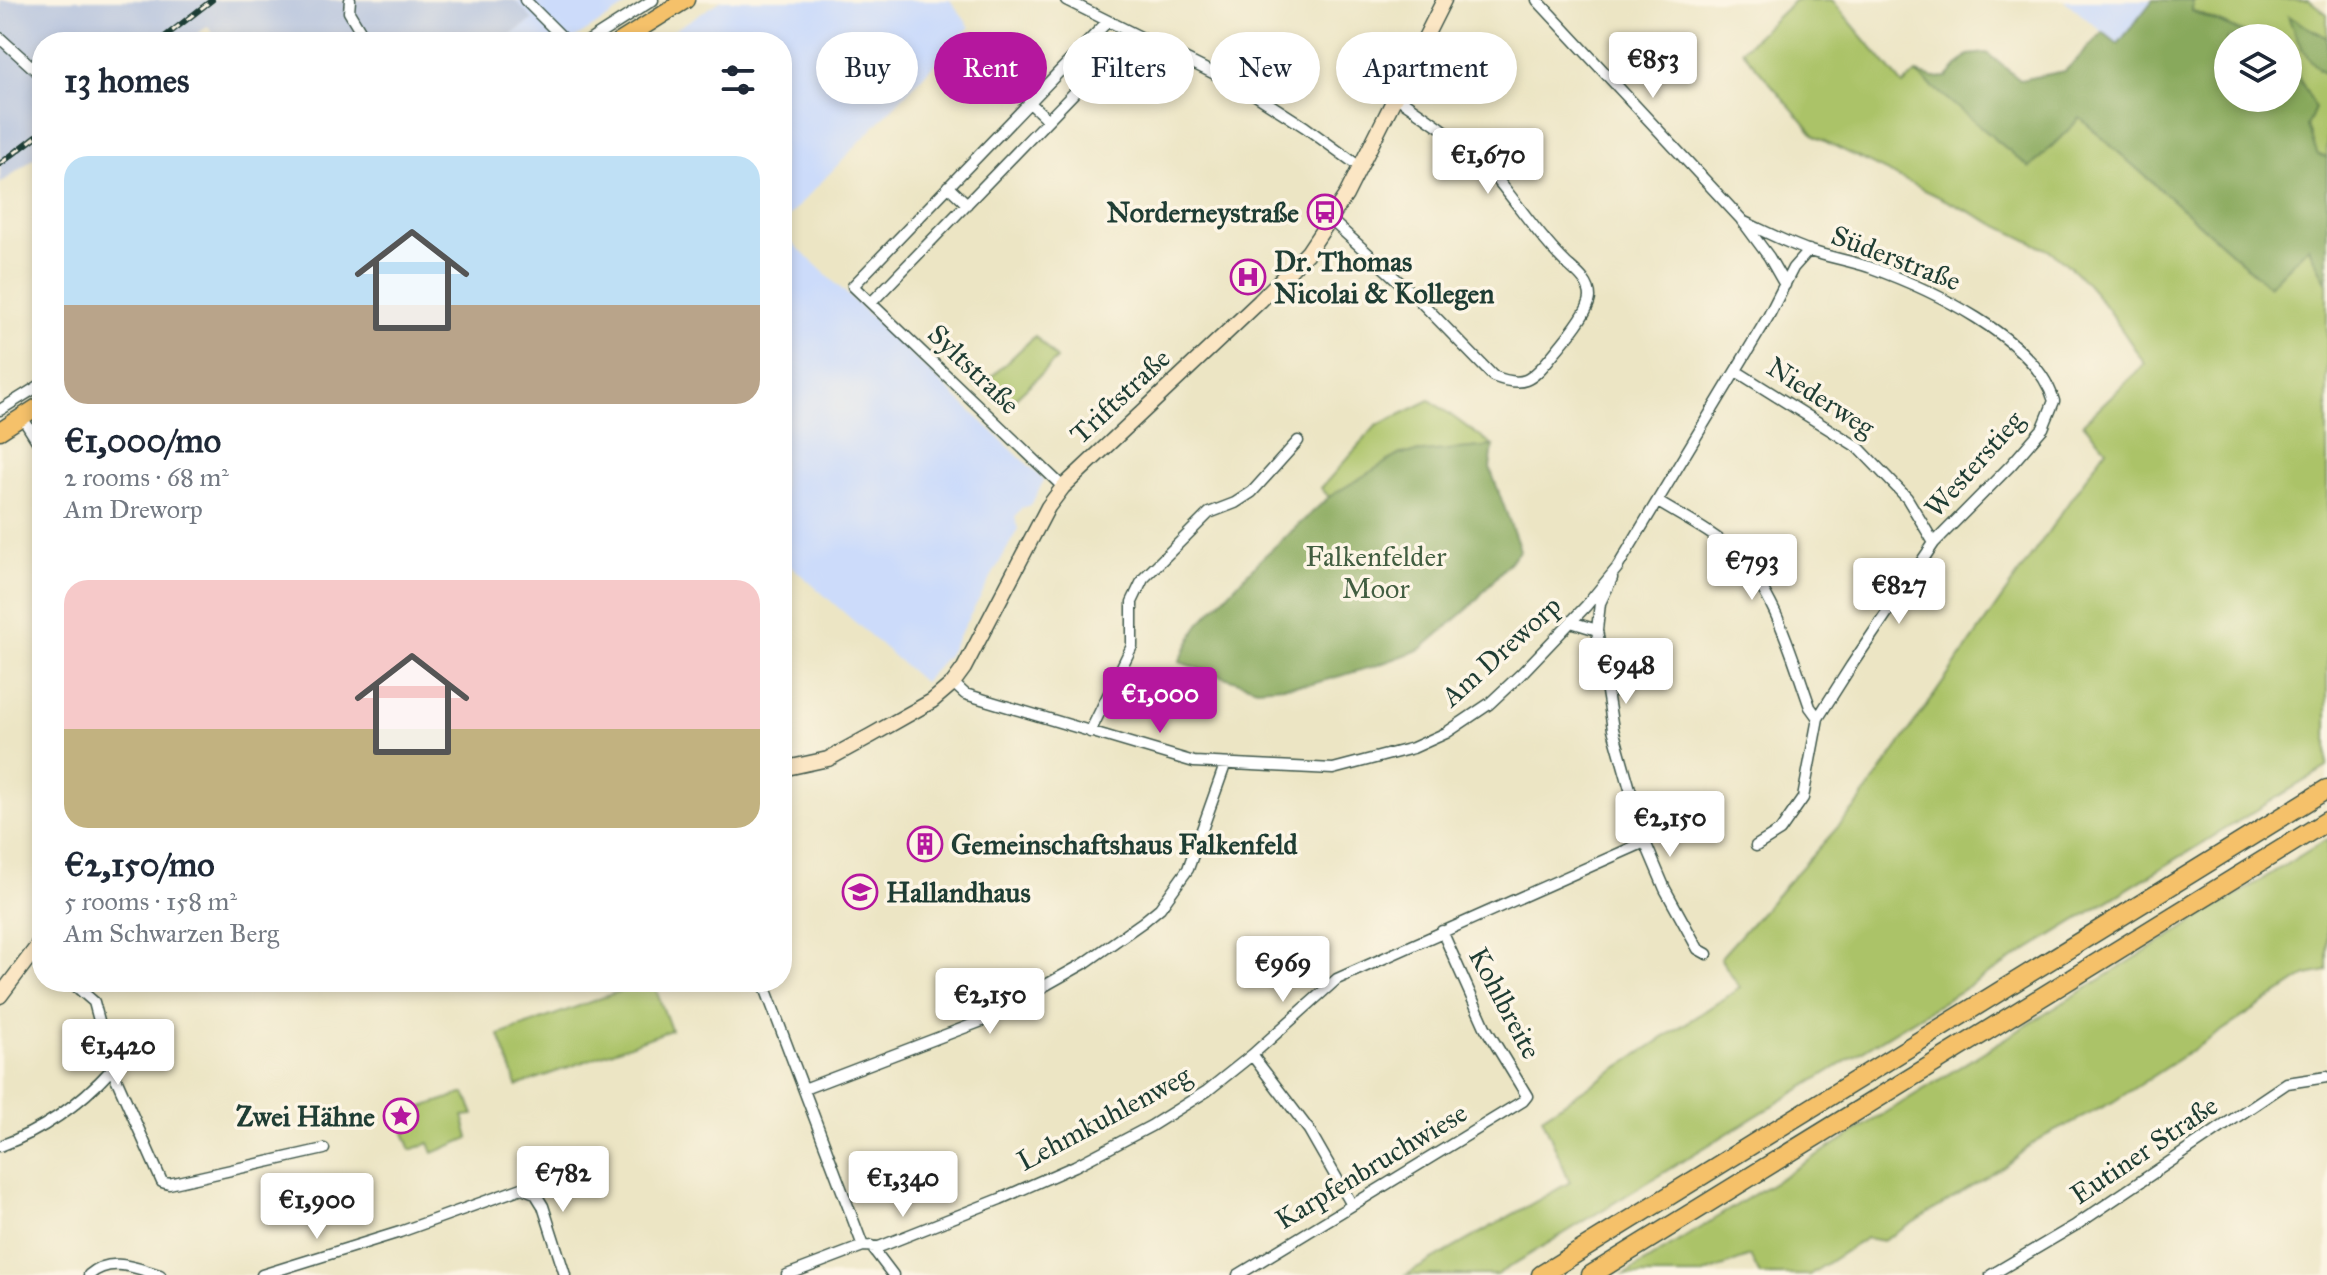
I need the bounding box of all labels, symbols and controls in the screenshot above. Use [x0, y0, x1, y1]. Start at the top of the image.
map controls [2214, 24, 2302, 112]
button: layers [2214, 24, 2302, 112]
chip: Buy [816, 32, 918, 104]
chip: Rent [934, 32, 1047, 104]
chip: Filters [1063, 32, 1194, 104]
chip: New [1210, 32, 1320, 104]
chip: Apartment [1336, 32, 1517, 104]
pin: €853 [1606, 32, 1700, 100]
text: €853 [1627, 42, 1679, 74]
icon: filters [716, 58, 760, 102]
text: 13 homes [64, 60, 189, 101]
pin: €1,670 [1423, 128, 1553, 196]
text: €1,670 [1450, 138, 1526, 170]
bus stop icon: Norderneystraße [1306, 193, 1344, 231]
place label: Norderneystraße [1107, 195, 1299, 230]
icon: home [340, 208, 484, 352]
street label: Süderstraße [1826, 217, 1966, 299]
place label: Dr. Thomas Nicolai & Kollegen [1274, 244, 1494, 311]
hospital icon: Dr. Thomas Nicolai & Kollegen [1229, 258, 1267, 296]
street label: Syltstraße [921, 316, 1027, 422]
street label: Triftstraße [1062, 341, 1178, 451]
street label: Niederweg [1760, 349, 1883, 445]
street label: Westerstieg [1917, 403, 2032, 525]
text: €1,000/mo [64, 420, 221, 461]
text: 2 rooms · 68 m² [64, 461, 229, 493]
text: Am Dreworp [64, 493, 203, 525]
pin: €793 [1705, 534, 1799, 602]
park label: Falkenfelder Moor [1305, 539, 1447, 606]
text: €793 [1725, 544, 1779, 576]
pin: €827 [1852, 558, 1946, 626]
text: €827 [1871, 568, 1927, 600]
street label: Am Dreworp [1433, 588, 1568, 715]
icon: home [340, 632, 484, 776]
pin: €948 [1579, 638, 1673, 706]
text: €948 [1597, 648, 1655, 680]
pin: €1,000 [1095, 667, 1225, 735]
text: €1,000 [1121, 677, 1199, 709]
pin: €2,150 [1605, 791, 1735, 859]
text: €2,150 [1633, 801, 1707, 833]
building icon: Gemeinschaftshaus Falkenfeld [906, 825, 944, 863]
place label: Gemeinschaftshaus Falkenfeld [951, 827, 1299, 862]
text: €2,150/mo [64, 844, 215, 885]
school or university icon: Hallandhaus [841, 873, 879, 911]
place label: Hallandhaus [886, 875, 1031, 910]
text: 5 rooms · 158 m² [64, 885, 237, 917]
text: Am Schwarzen Berg [64, 917, 279, 949]
pin: €969 [1236, 936, 1330, 1004]
street label: Kohlbreite [1461, 941, 1549, 1065]
text: €969 [1254, 946, 1312, 978]
pin: €2,150 [925, 968, 1055, 1036]
text: €2,150 [953, 978, 1027, 1010]
pin: €1,420 [53, 1019, 183, 1087]
text: €1,420 [80, 1029, 156, 1061]
street label: Lehmkuhlenweg [1011, 1057, 1198, 1178]
street label: Eutiner Straße [2064, 1088, 2224, 1212]
street label: Karpfenbruchwiese [1269, 1095, 1473, 1237]
place icon: Zwei Hähne [382, 1097, 420, 1135]
place label: Zwei Hähne [236, 1099, 375, 1134]
pin: €782 [516, 1146, 610, 1214]
pin: €1,340 [838, 1151, 968, 1219]
text: €782 [535, 1156, 591, 1188]
text: €1,340 [867, 1161, 939, 1193]
pin: €1,900 [252, 1173, 382, 1241]
text: €1,900 [279, 1183, 355, 1215]

